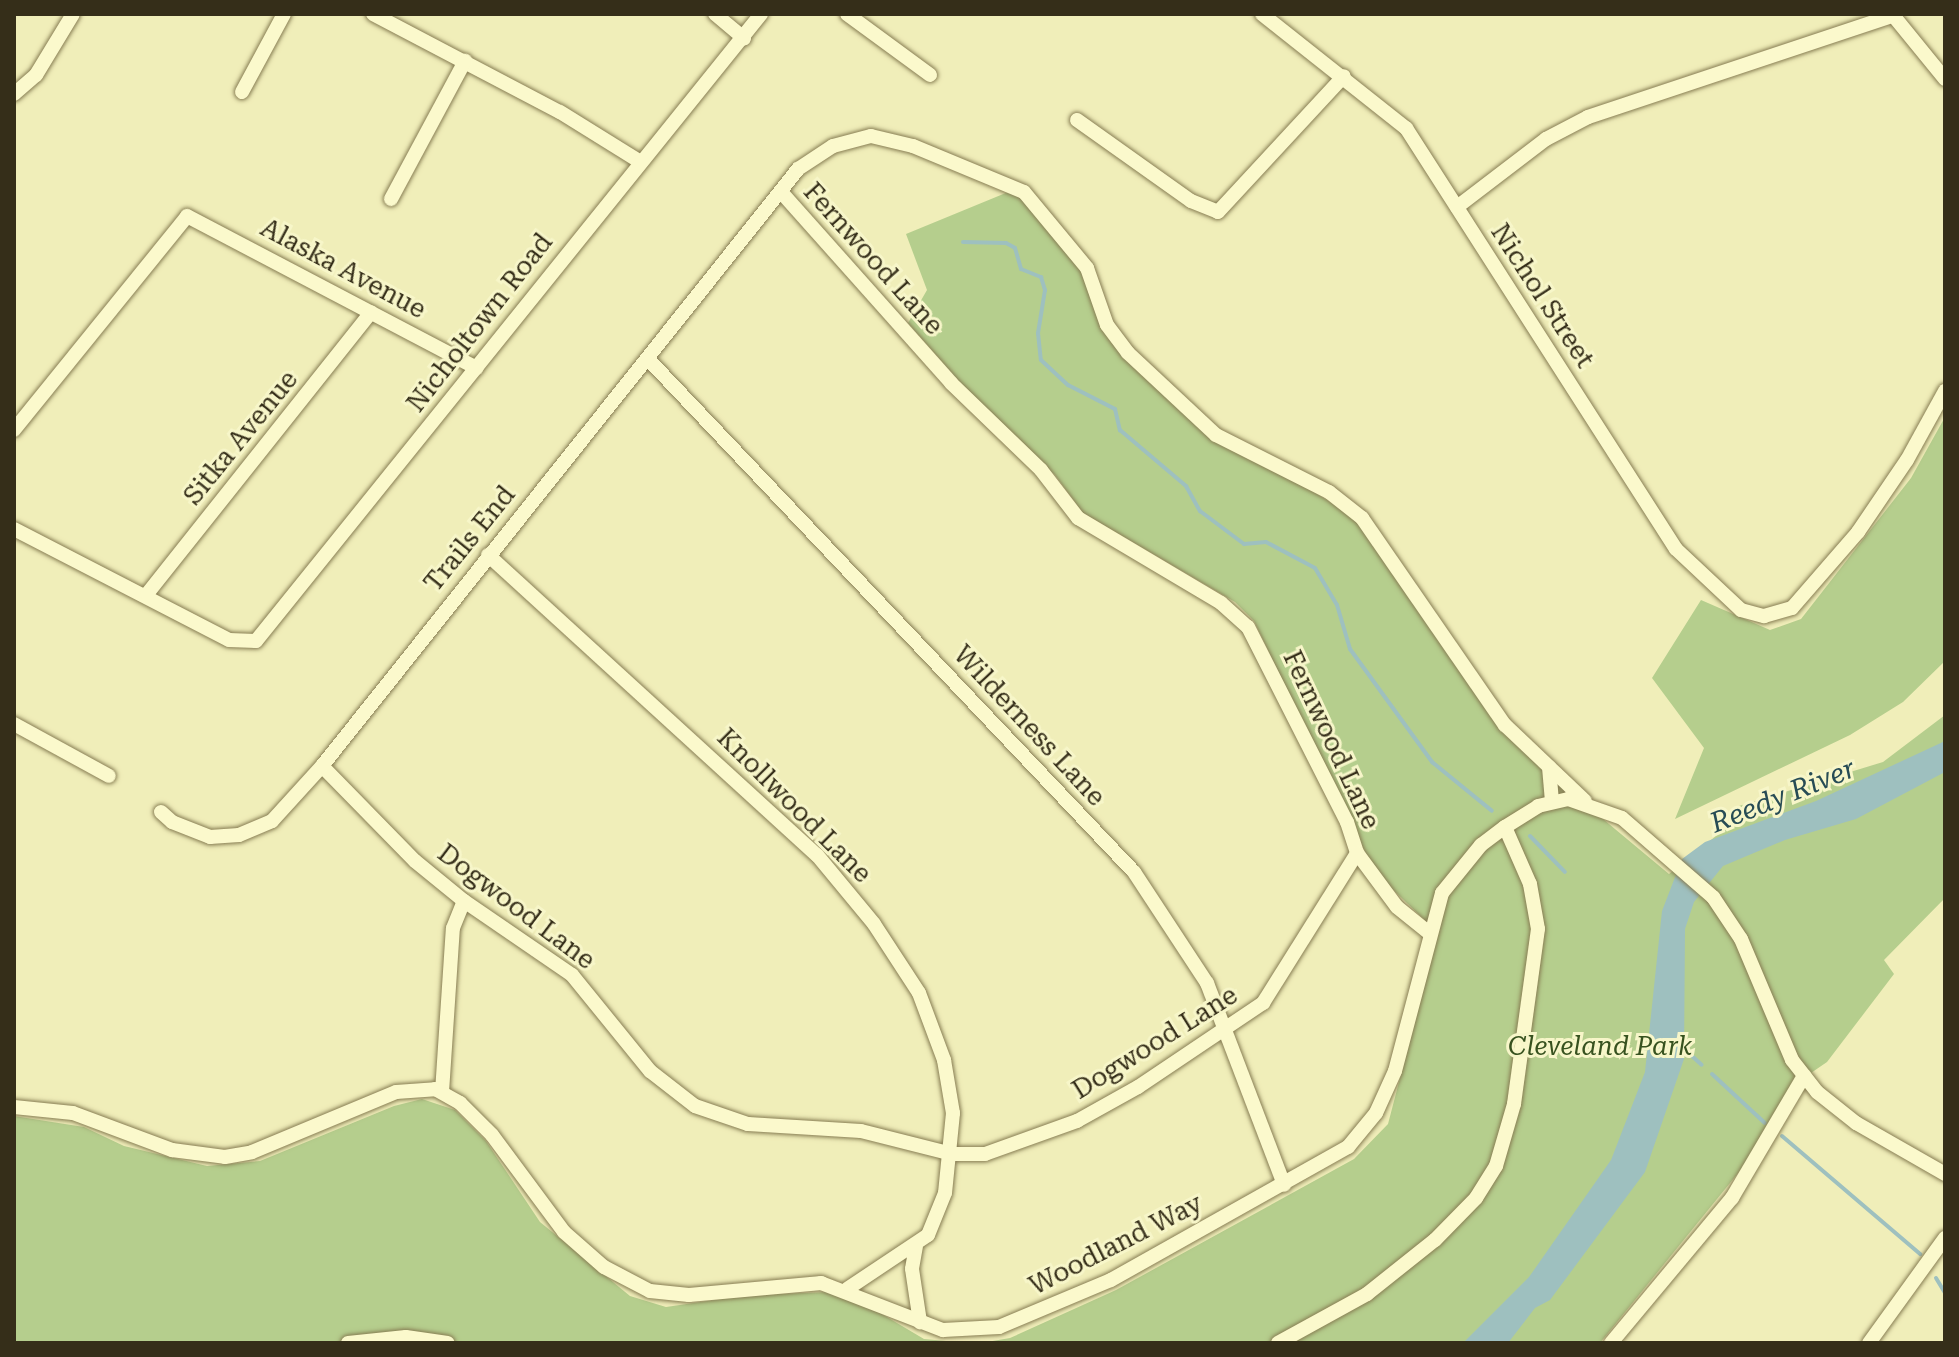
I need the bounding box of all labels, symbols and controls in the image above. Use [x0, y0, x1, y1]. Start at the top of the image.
street label: Fernwood Lane [797, 177, 949, 341]
street label: Alaska Avenue [255, 212, 431, 326]
street label: Nichol Street [1484, 218, 1600, 374]
street label: Nicholtown Road [401, 227, 559, 419]
street label: Sitka Avenue [177, 365, 305, 511]
street label: Trails End [418, 480, 522, 598]
street label: Wilderness Lane [947, 639, 1111, 813]
street label: Fernwood Lane [1276, 646, 1386, 834]
street label: Knollwood Lane [710, 722, 878, 890]
water label: Reedy River [1705, 752, 1861, 840]
street label: Dogwood Lane [431, 838, 601, 976]
street label: Dogwood Lane [1067, 980, 1243, 1106]
park label: Cleveland Park [1508, 1031, 1692, 1063]
street label: Woodland Way [1024, 1188, 1208, 1302]

